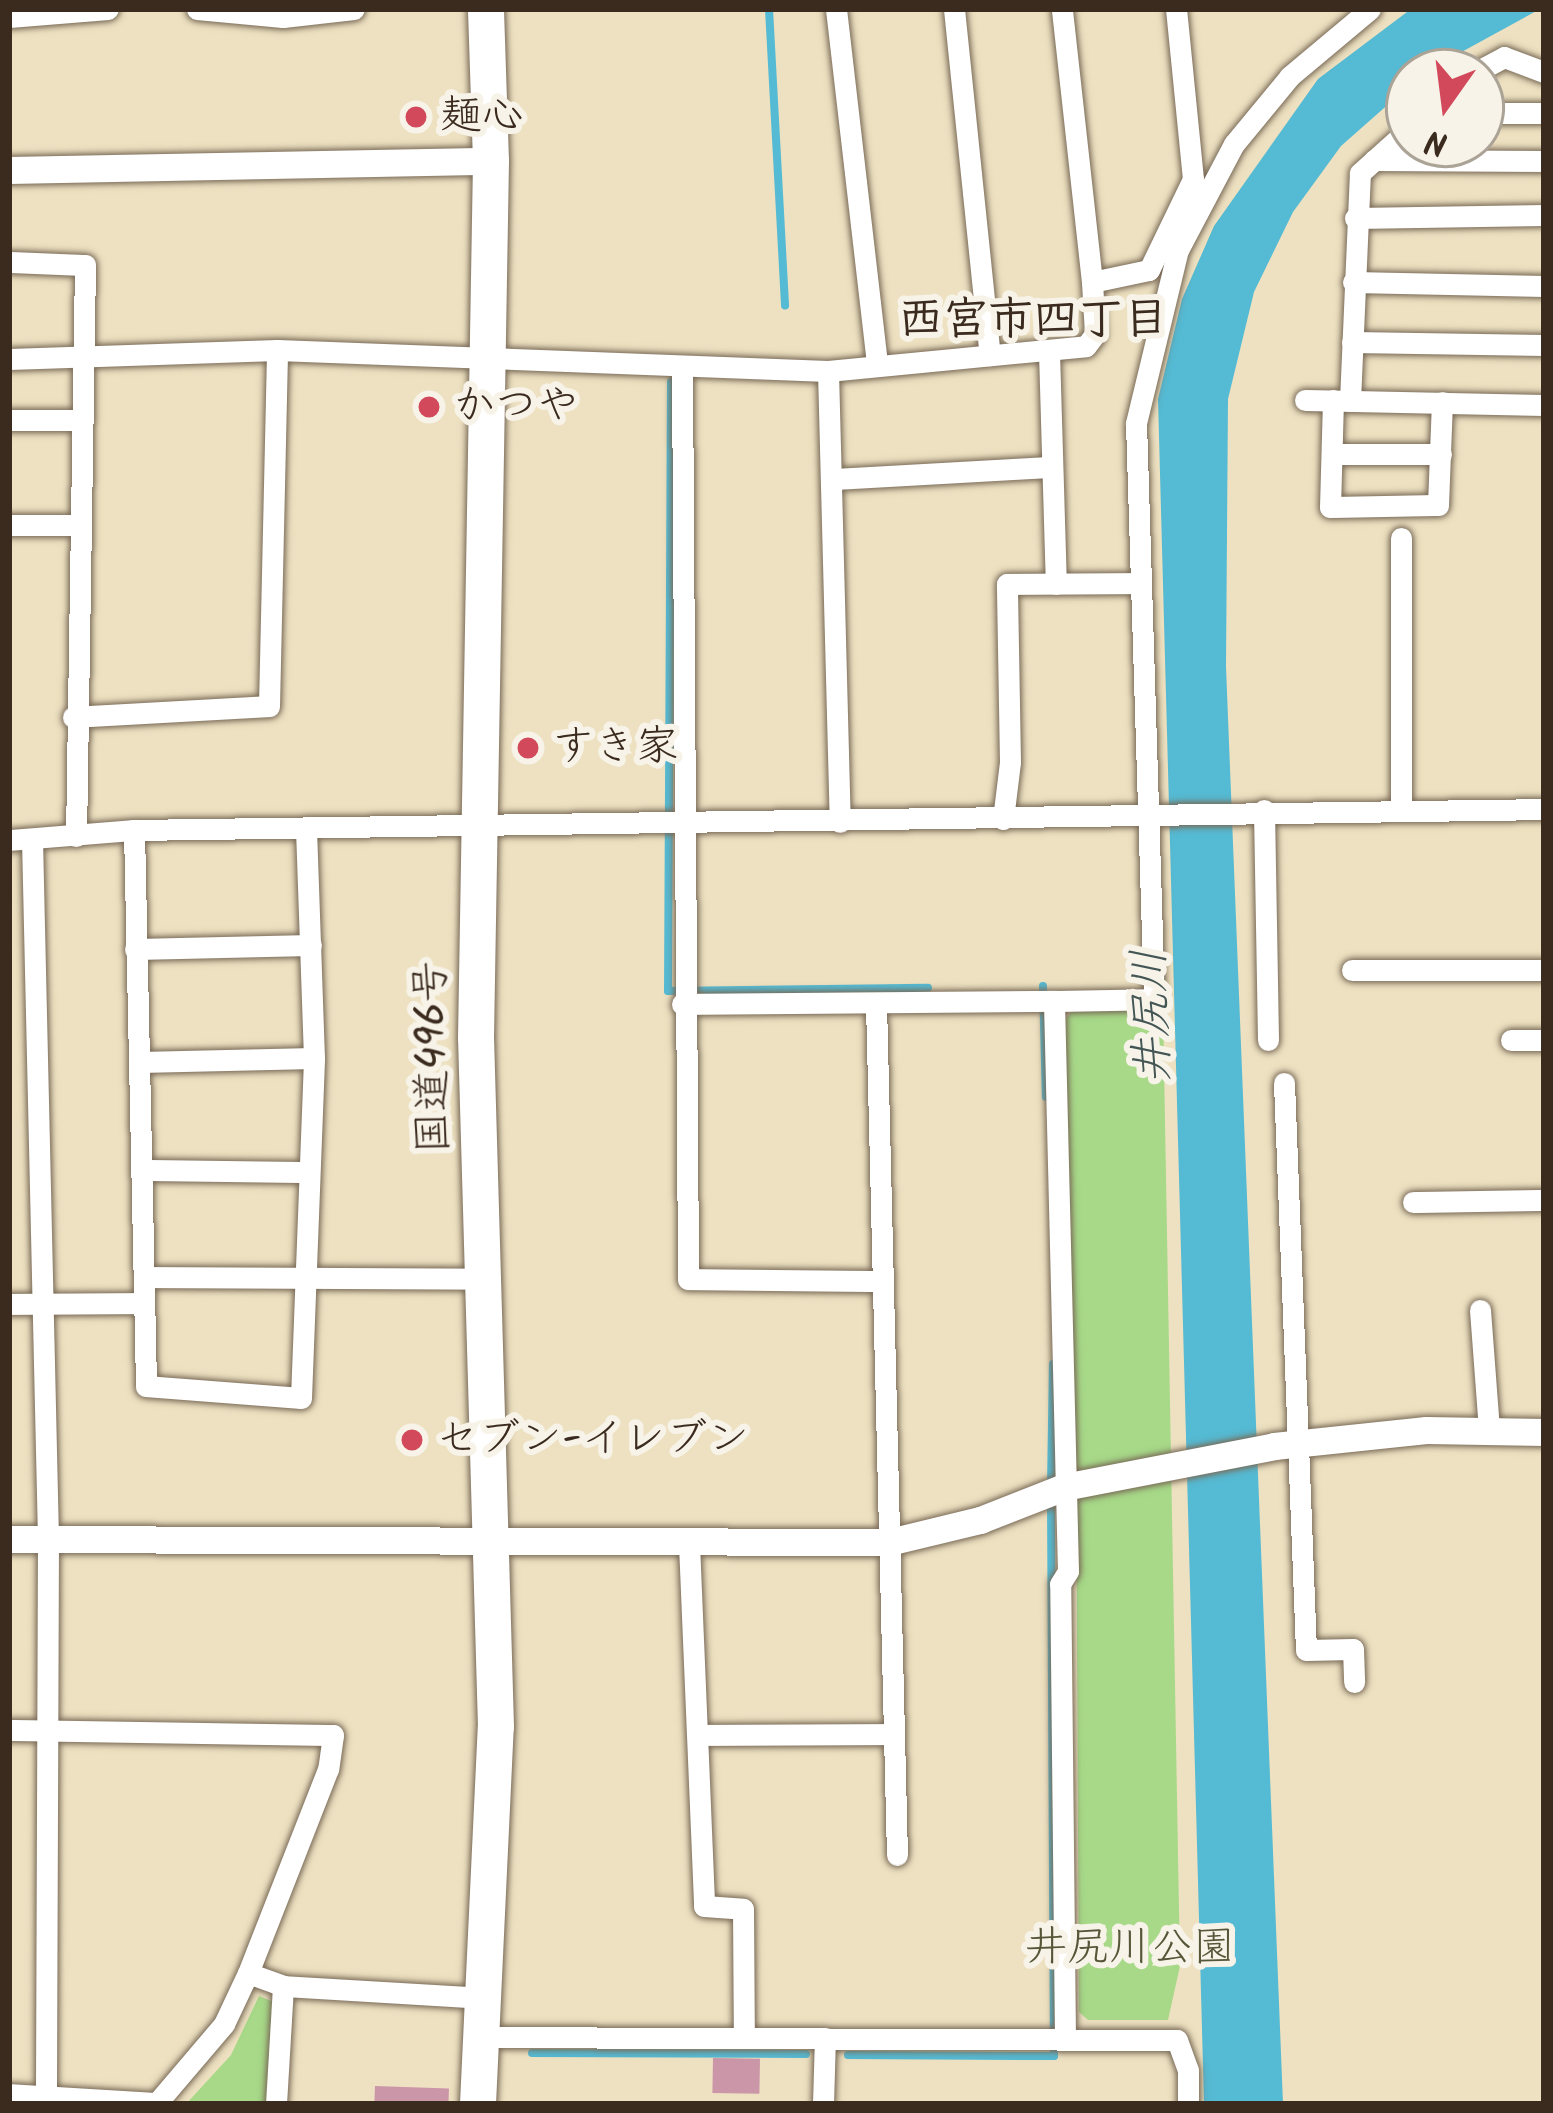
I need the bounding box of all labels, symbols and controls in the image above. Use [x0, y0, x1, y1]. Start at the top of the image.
north arrow [1385, 48, 1505, 168]
place label: 麺心 [440, 92, 524, 142]
marker: 麺心 [403, 104, 429, 130]
text: N [1420, 112, 1453, 169]
district label: 西宮市四丁目 [898, 295, 1168, 349]
place label: かつや [453, 382, 579, 432]
marker: かつや [416, 394, 442, 420]
place label: すき家 [552, 723, 678, 773]
marker: すき家 [515, 735, 541, 761]
water label: 井尻川 [1125, 948, 1183, 1084]
street label: 国道496号 [407, 960, 461, 1154]
place label: セブン-イレブン [436, 1415, 749, 1465]
marker: セブン-イレブン [399, 1427, 425, 1453]
park label: 井尻川公園 [1025, 1924, 1235, 1974]

